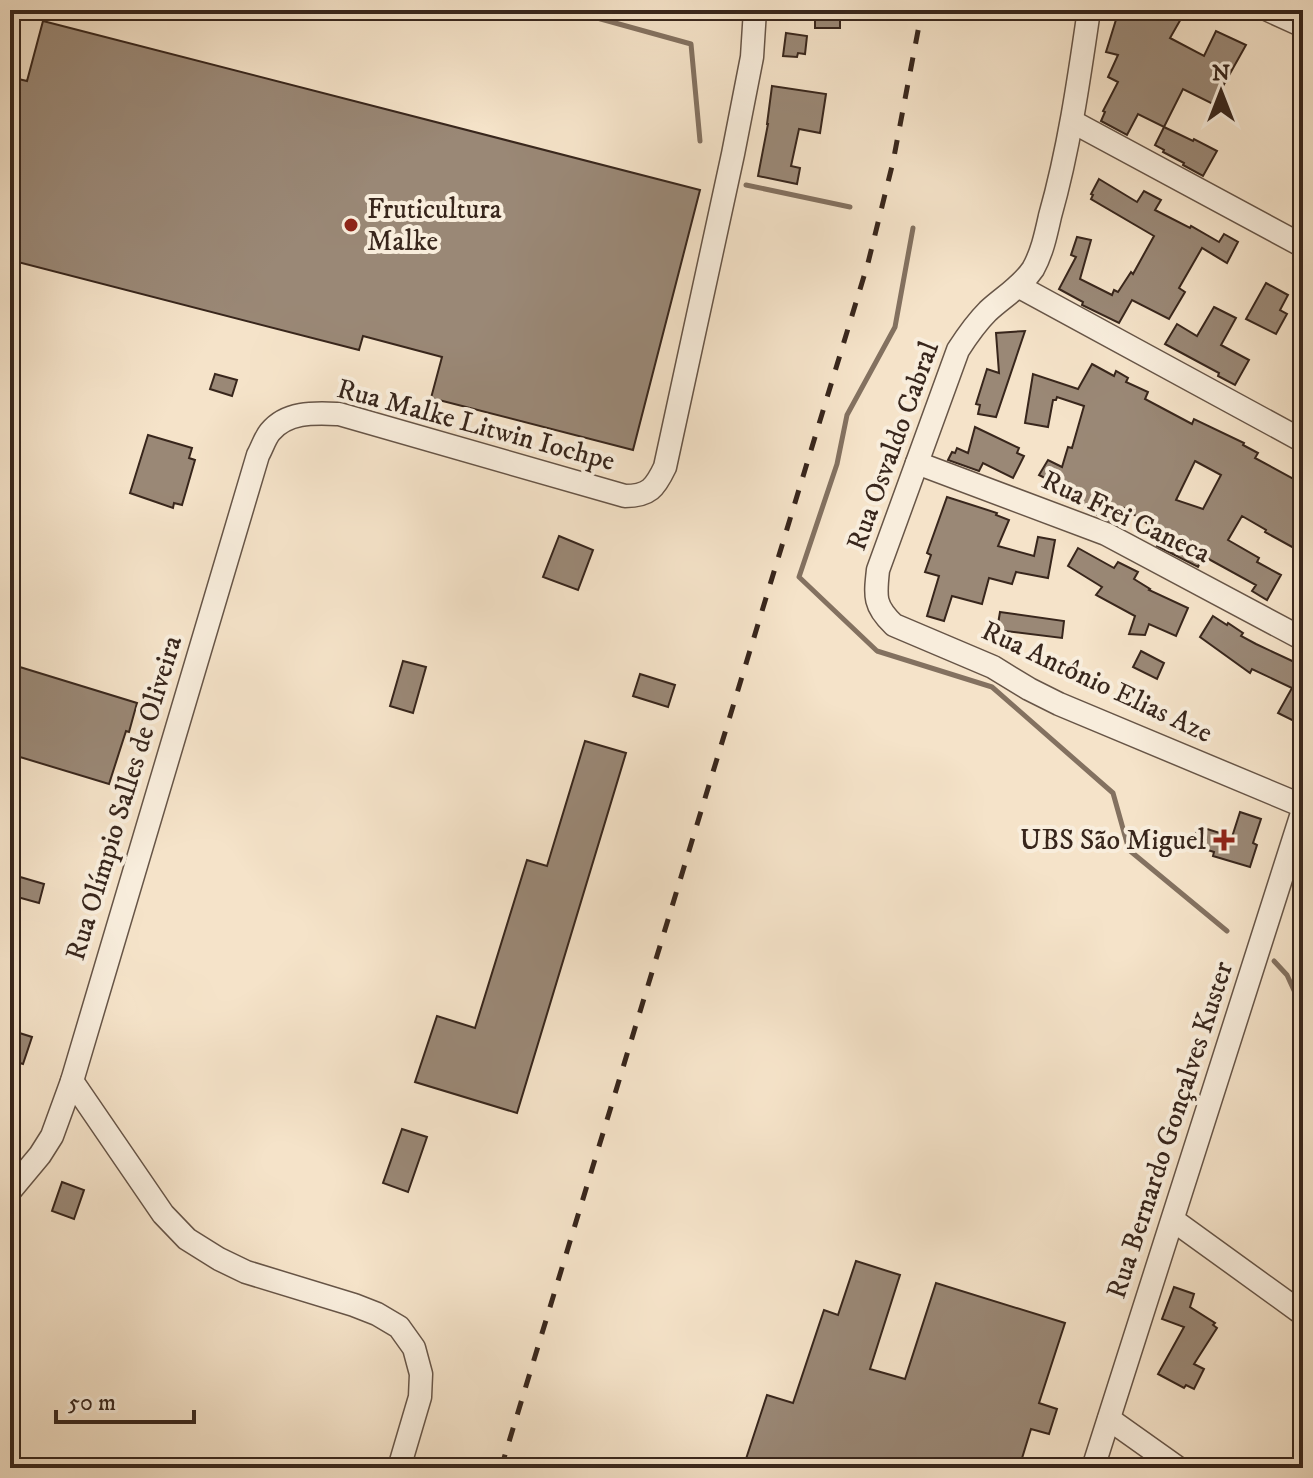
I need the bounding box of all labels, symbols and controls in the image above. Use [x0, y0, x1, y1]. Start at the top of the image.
north arrow [1181, 52, 1261, 132]
text: N [1212, 60, 1230, 87]
place label: Fruticultura Malke [367, 192, 502, 259]
marker: Fruticultura Malke [342, 216, 360, 234]
street label: Rua Osvaldo Cabral [839, 336, 947, 555]
street label: Rua Malke Litwin Iochpe [333, 371, 619, 479]
street label: Rua Frei Caneca [1036, 463, 1216, 571]
street label: Rua Antônio Elias Aze [976, 613, 1218, 751]
street label: Rua Olímpio Salles de Oliveira [58, 631, 190, 965]
place label: UBS São Miguel [1020, 823, 1207, 858]
marker: UBS São Miguel [1213, 829, 1235, 851]
street label: Rua Bernardo Gonçalves Kuster [1099, 956, 1241, 1303]
scale bar [56, 1374, 194, 1424]
text: 50 m [68, 1388, 116, 1418]

